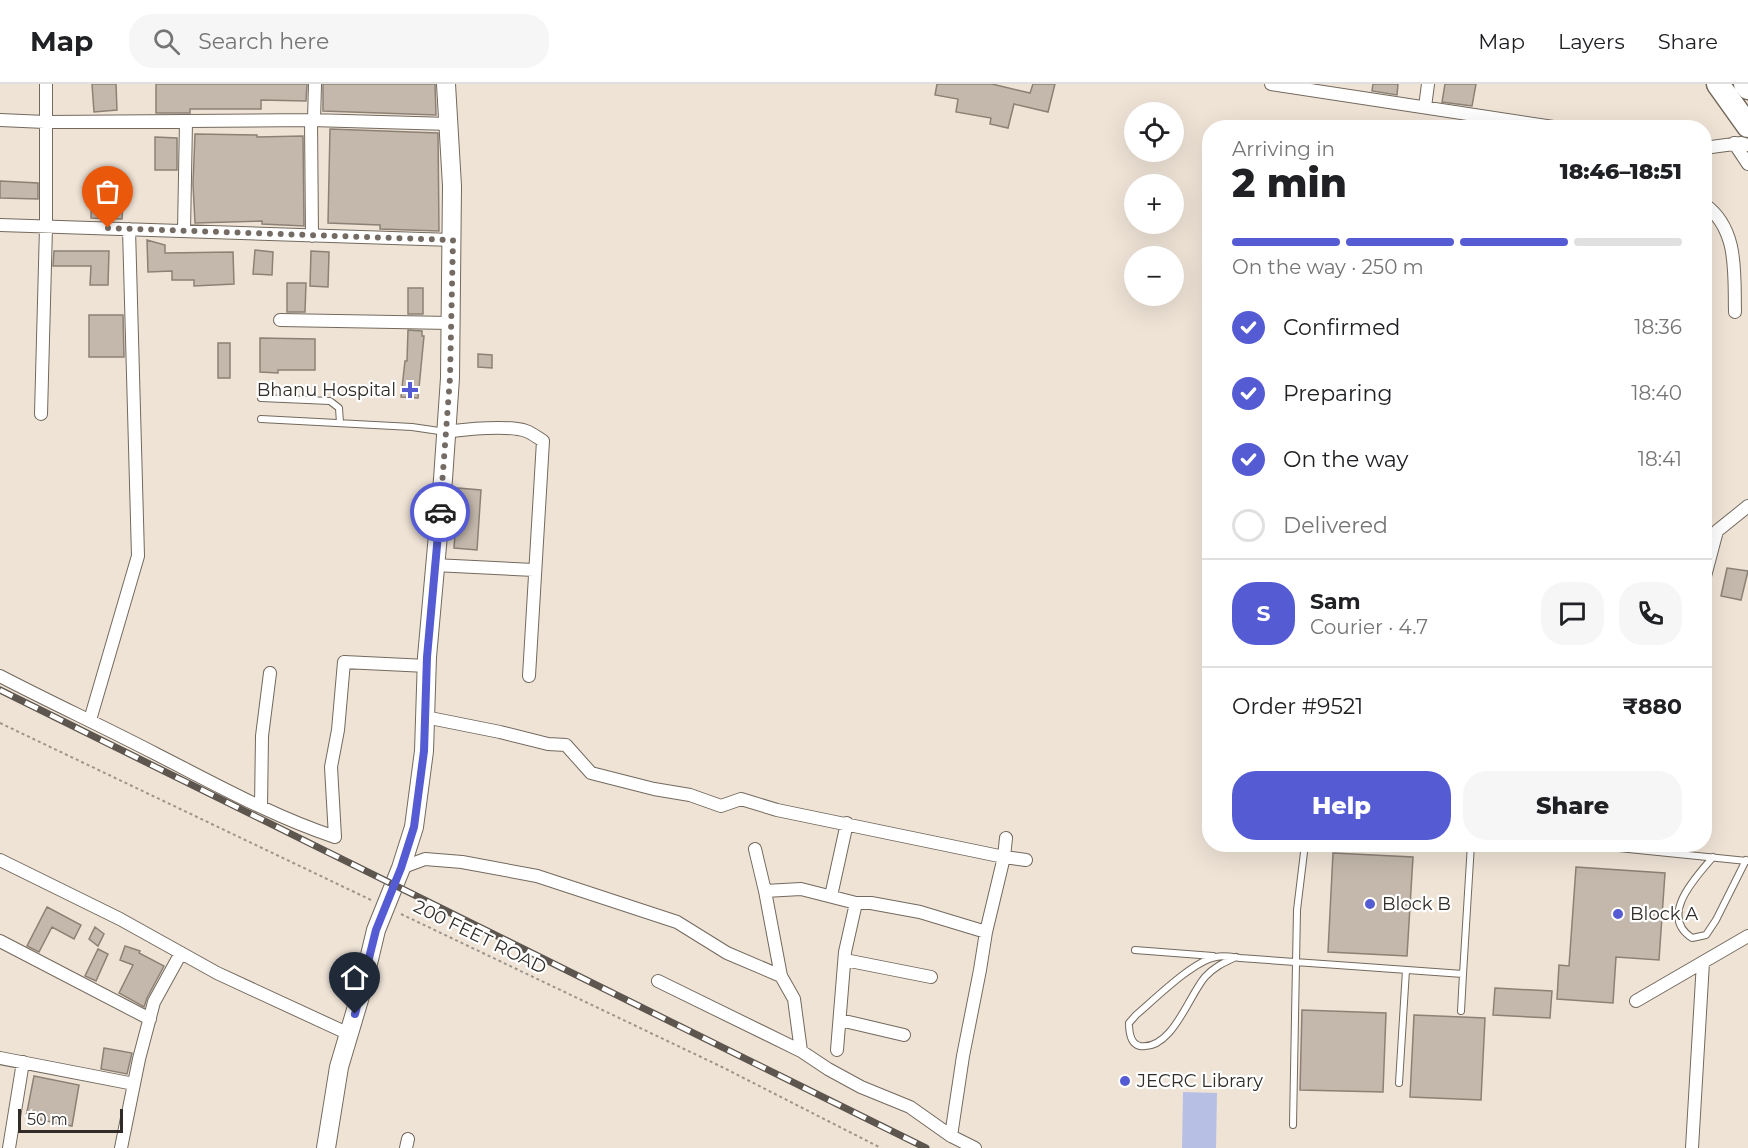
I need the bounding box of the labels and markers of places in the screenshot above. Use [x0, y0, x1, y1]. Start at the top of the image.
pin [82, 166, 133, 228]
place label: Bhanu Hospital [257, 379, 396, 401]
marker: Bhanu Hospital [401, 381, 419, 399]
place label: Block B [1382, 893, 1451, 915]
marker: Block B [1363, 897, 1377, 911]
place label: Block A [1630, 903, 1698, 925]
marker: Block A [1611, 907, 1625, 921]
pin [329, 952, 380, 1014]
place label: JECRC Library [1136, 1070, 1263, 1092]
marker: JECRC Library [1118, 1074, 1132, 1088]

